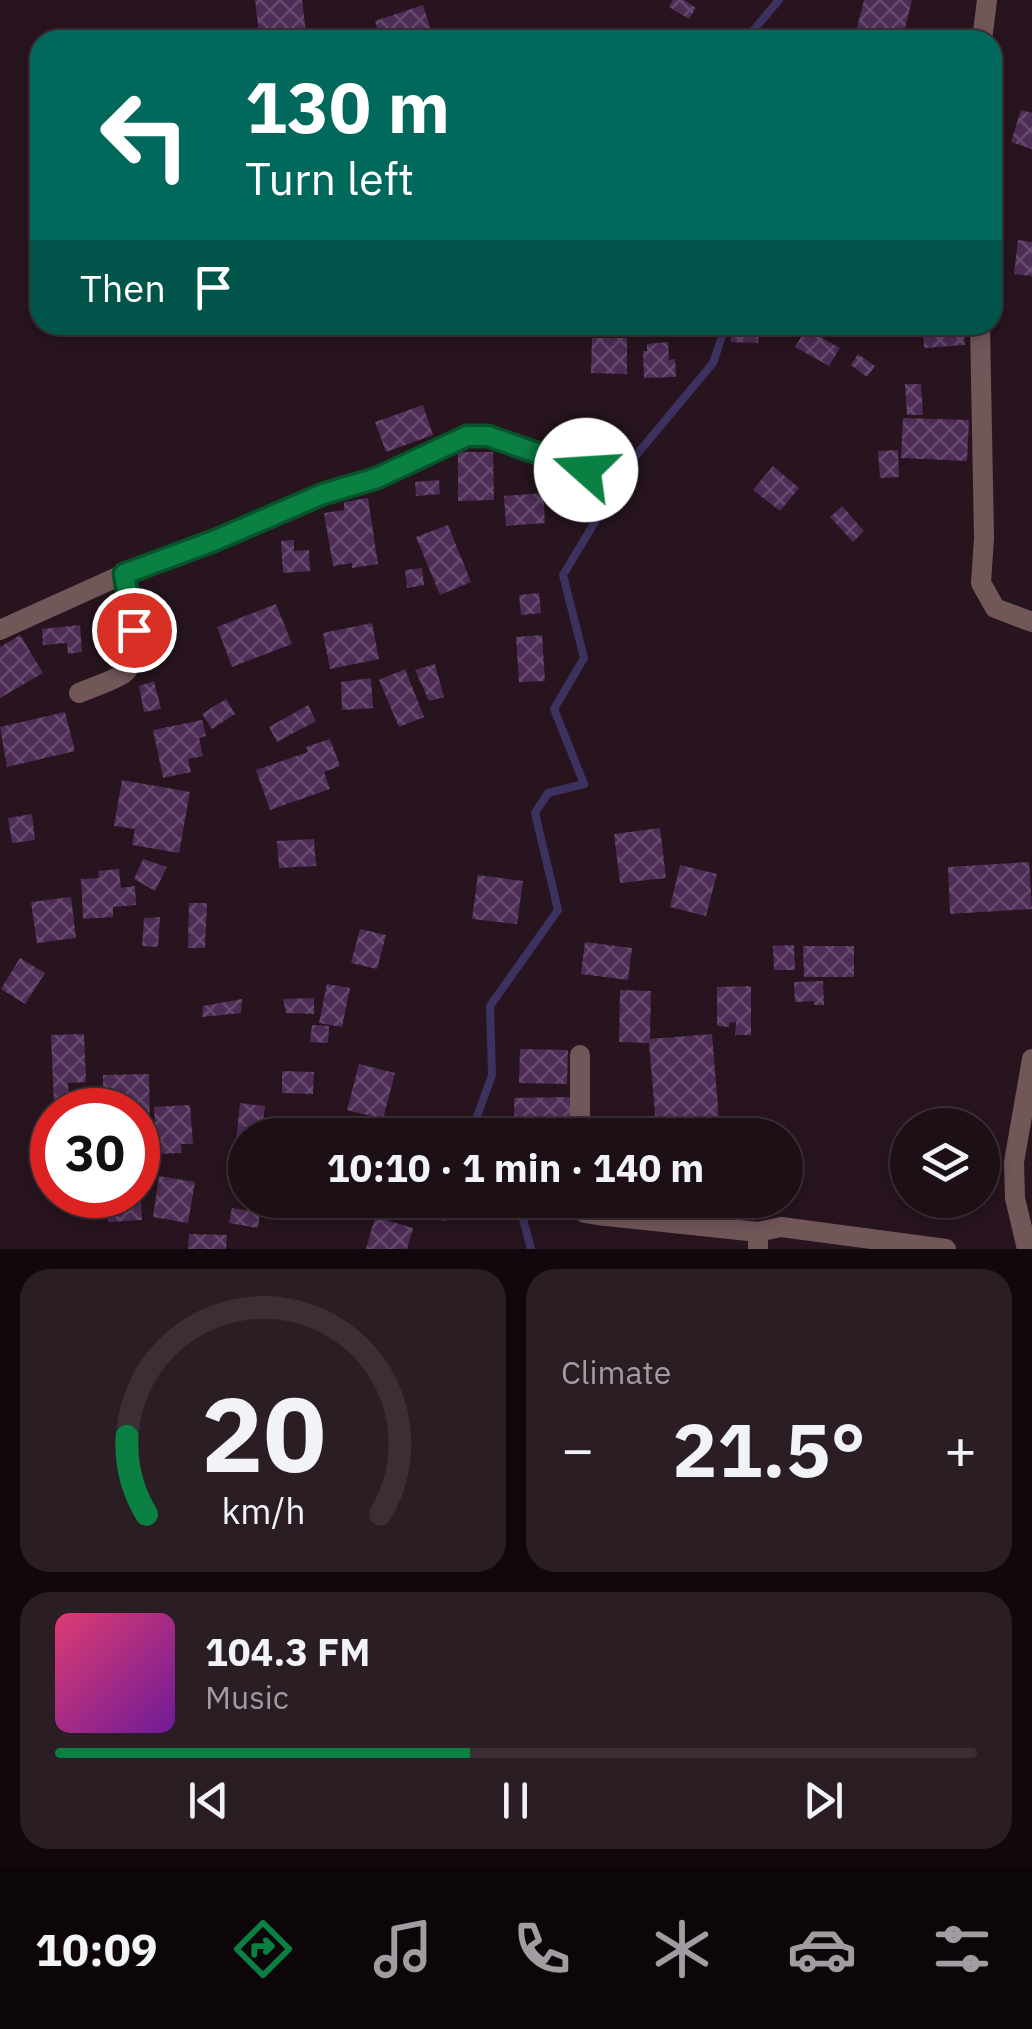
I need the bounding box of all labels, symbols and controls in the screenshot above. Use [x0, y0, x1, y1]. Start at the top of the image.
text: 130 m [245, 61, 450, 152]
icon: left [80, 70, 210, 200]
text: Turn left [245, 149, 414, 207]
icon: arrive [186, 260, 241, 315]
text: Then [80, 263, 166, 312]
position arrow [534, 418, 638, 522]
pin [92, 588, 177, 673]
icon: arrive [107, 603, 162, 658]
speed limit sign: 30 [30, 1088, 160, 1218]
map controls [890, 1108, 1000, 1218]
button: layers [890, 1108, 1000, 1218]
text: 10:10 · 1 min · 140 m [327, 1143, 704, 1192]
text: Climate [561, 1351, 671, 1393]
text: 20 [201, 1365, 325, 1501]
text: 21.5° [672, 1400, 866, 1498]
text: − [561, 1413, 594, 1484]
text: + [944, 1413, 977, 1484]
text: km/h [221, 1487, 305, 1534]
text: 104.3 FM [205, 1627, 370, 1676]
text: Music [205, 1676, 289, 1718]
icon: previous [181, 1773, 236, 1828]
icon: pause [488, 1773, 543, 1828]
icon: next [796, 1773, 851, 1828]
icon: directions [228, 1914, 298, 1984]
icon: music [368, 1914, 438, 1984]
icon: phone [507, 1914, 577, 1984]
icon: climate [647, 1914, 717, 1984]
icon: car [787, 1914, 857, 1984]
icon: filters [927, 1914, 997, 1984]
text: 10:09 [35, 1920, 158, 1978]

